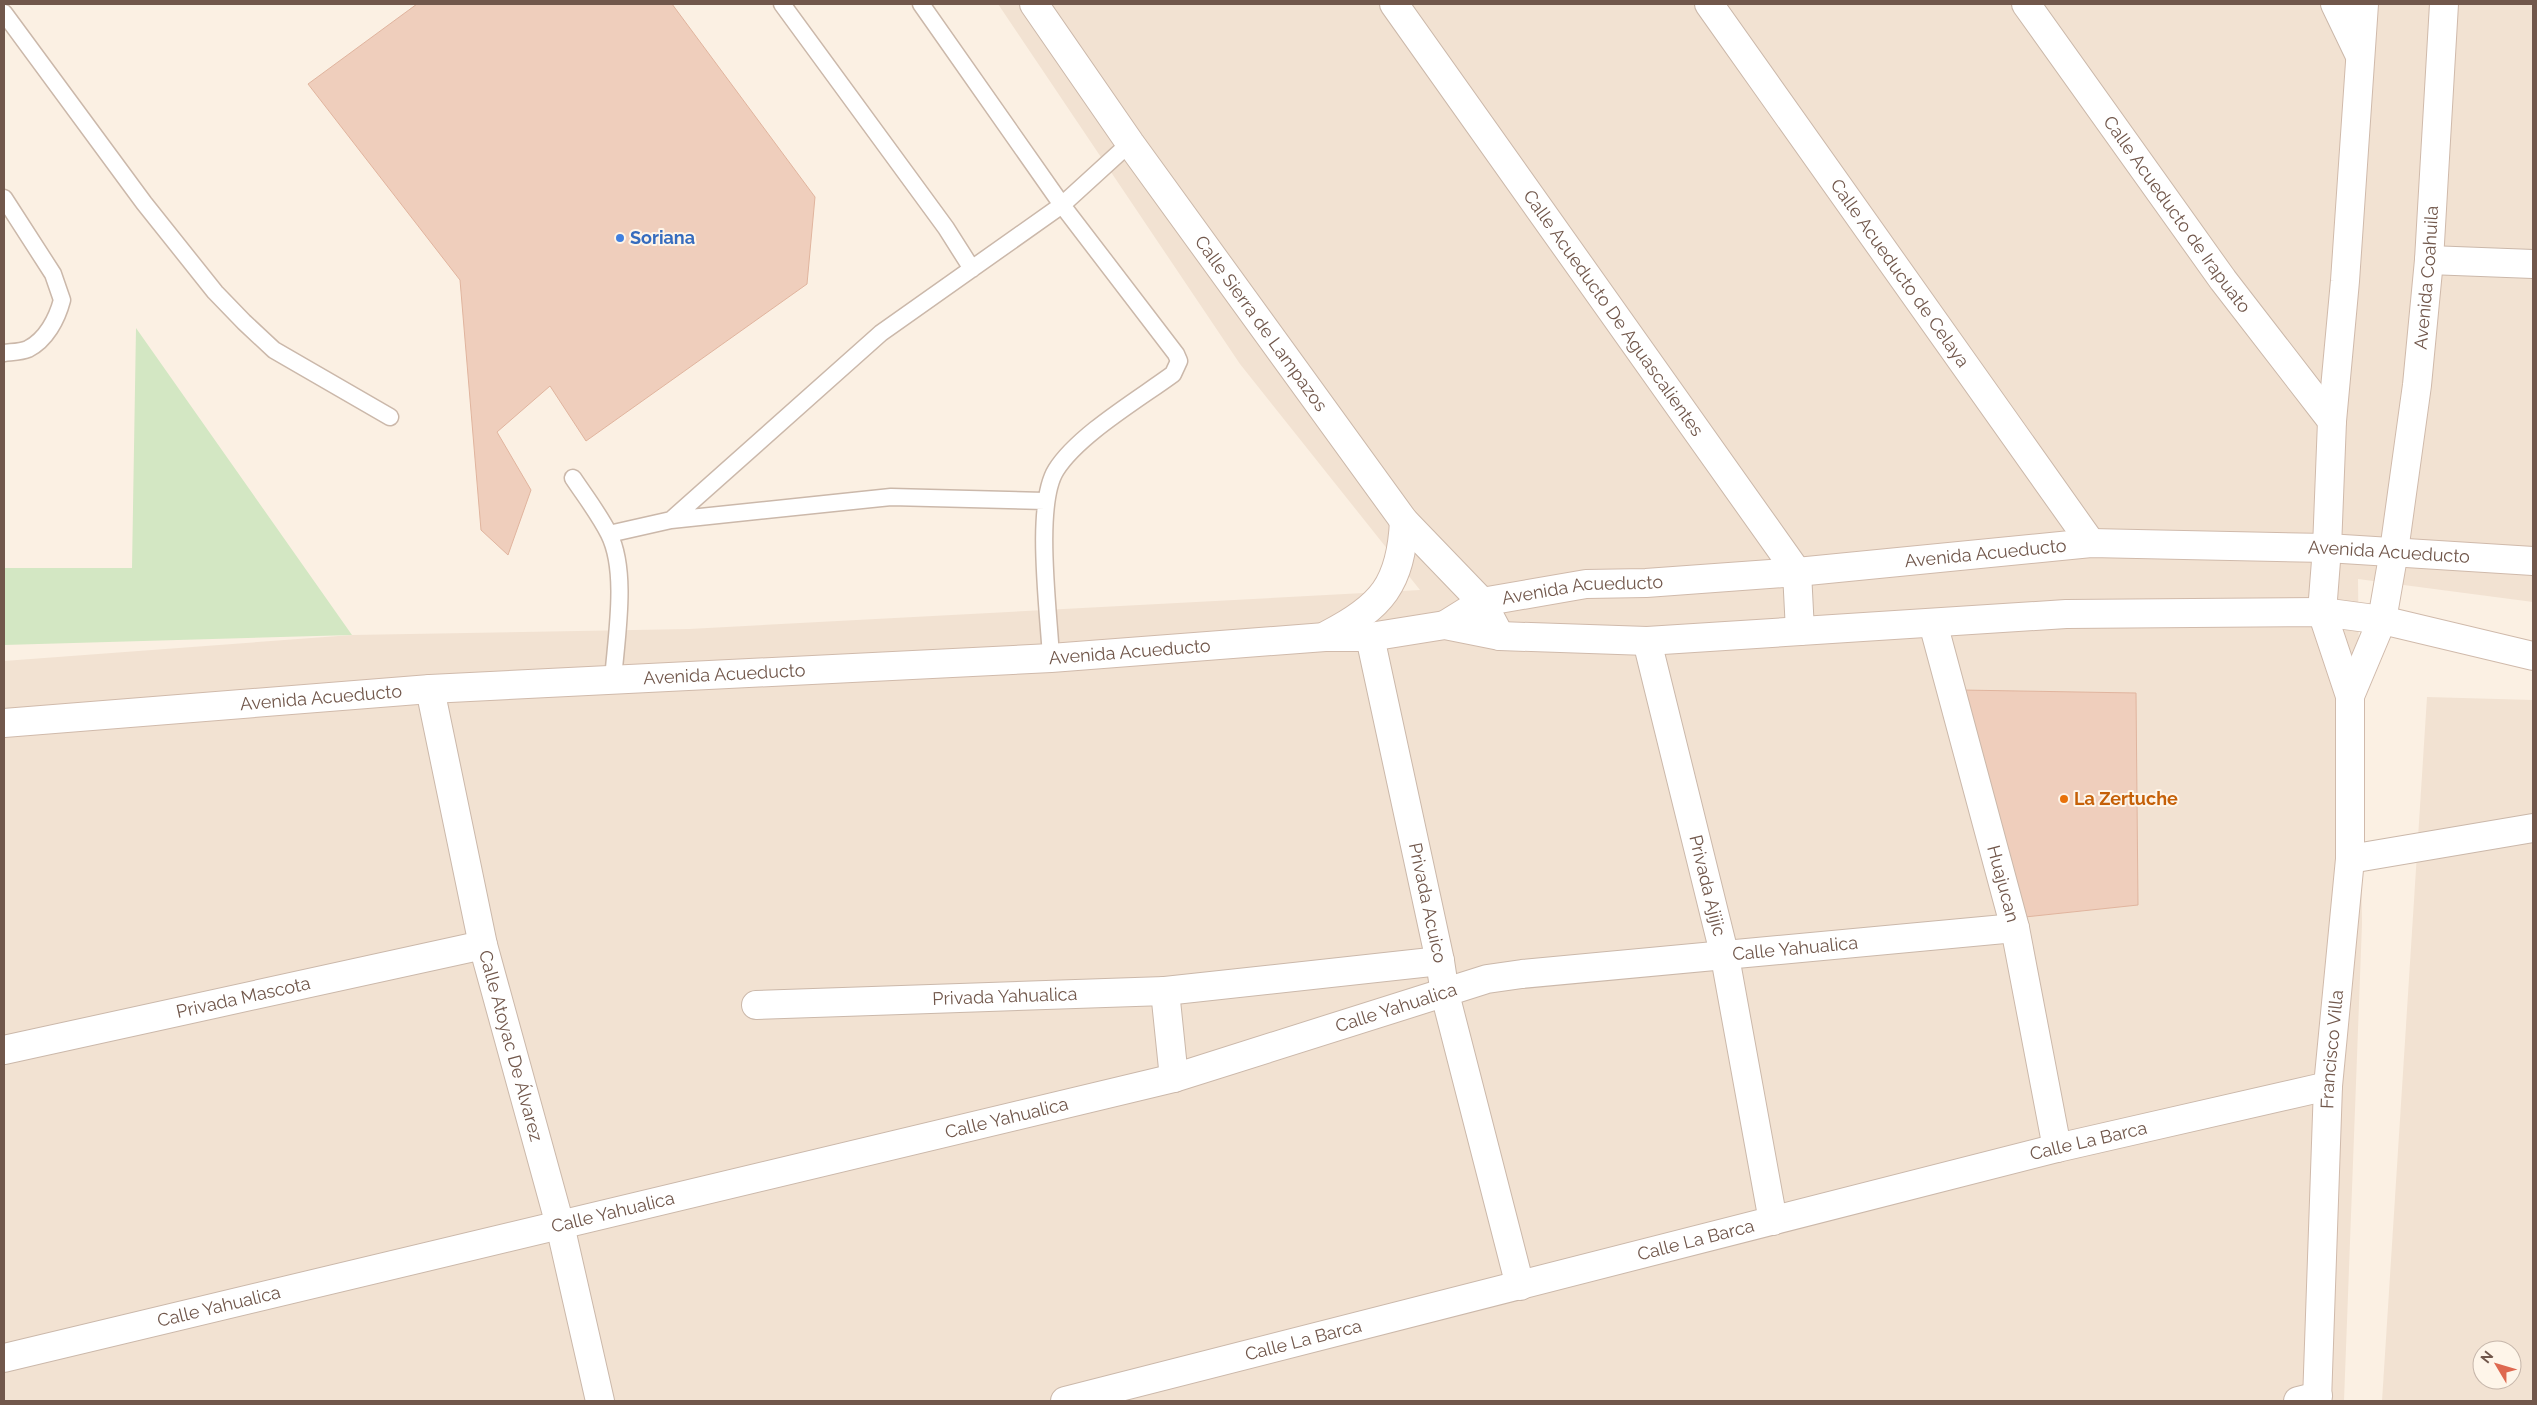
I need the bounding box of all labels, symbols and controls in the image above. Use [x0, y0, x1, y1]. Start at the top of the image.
street label: Calle Acueducto de Irapuato [2099, 112, 2256, 317]
street label: Calle Acueducto de Celaya [1826, 175, 1974, 371]
street label: Calle Acueducto De Aguascalientes [1519, 186, 1708, 440]
street label: Avenida Coahuila [2409, 205, 2442, 350]
place label: Soriana [630, 227, 695, 248]
street label: Calle Sierra de Lampazos [1191, 231, 1332, 415]
marker: Soriana [614, 232, 626, 244]
street label: Avenida Acueducto [1904, 534, 2068, 571]
street label: Avenida Acueducto [2308, 537, 2471, 567]
street label: Avenida Acueducto [1500, 571, 1664, 608]
street label: Avenida Acueducto [1048, 635, 1212, 668]
street label: Avenida Acueducto [643, 659, 806, 688]
street label: Avenida Acueducto [239, 680, 403, 714]
place label: La Zertuche [2074, 788, 2178, 809]
marker: La Zertuche [2058, 793, 2070, 805]
street label: Privada Ajijic [1685, 833, 1731, 939]
street label: Privada Acuico [1405, 841, 1451, 965]
street label: Huajucan [1983, 843, 2024, 924]
street label: Calle Yahualica [1731, 932, 1859, 964]
street label: Calle Atoyac De Álvarez [475, 948, 548, 1144]
street label: Privada Mascota [174, 972, 312, 1022]
street label: Calle Yahualica [1333, 978, 1459, 1036]
street label: Privada Yahualica [932, 983, 1078, 1009]
street label: Francisco Villa [2316, 989, 2347, 1109]
street label: Calle Yahualica [943, 1093, 1070, 1142]
street label: Calle La Barca [2028, 1117, 2149, 1165]
street label: Calle Yahualica [549, 1187, 676, 1237]
street label: Calle La Barca [1635, 1215, 1756, 1265]
street label: Calle Yahualica [155, 1281, 283, 1331]
street label: Calle La Barca [1243, 1315, 1364, 1365]
north arrow [2472, 1340, 2522, 1390]
text: N [2477, 1348, 2496, 1366]

